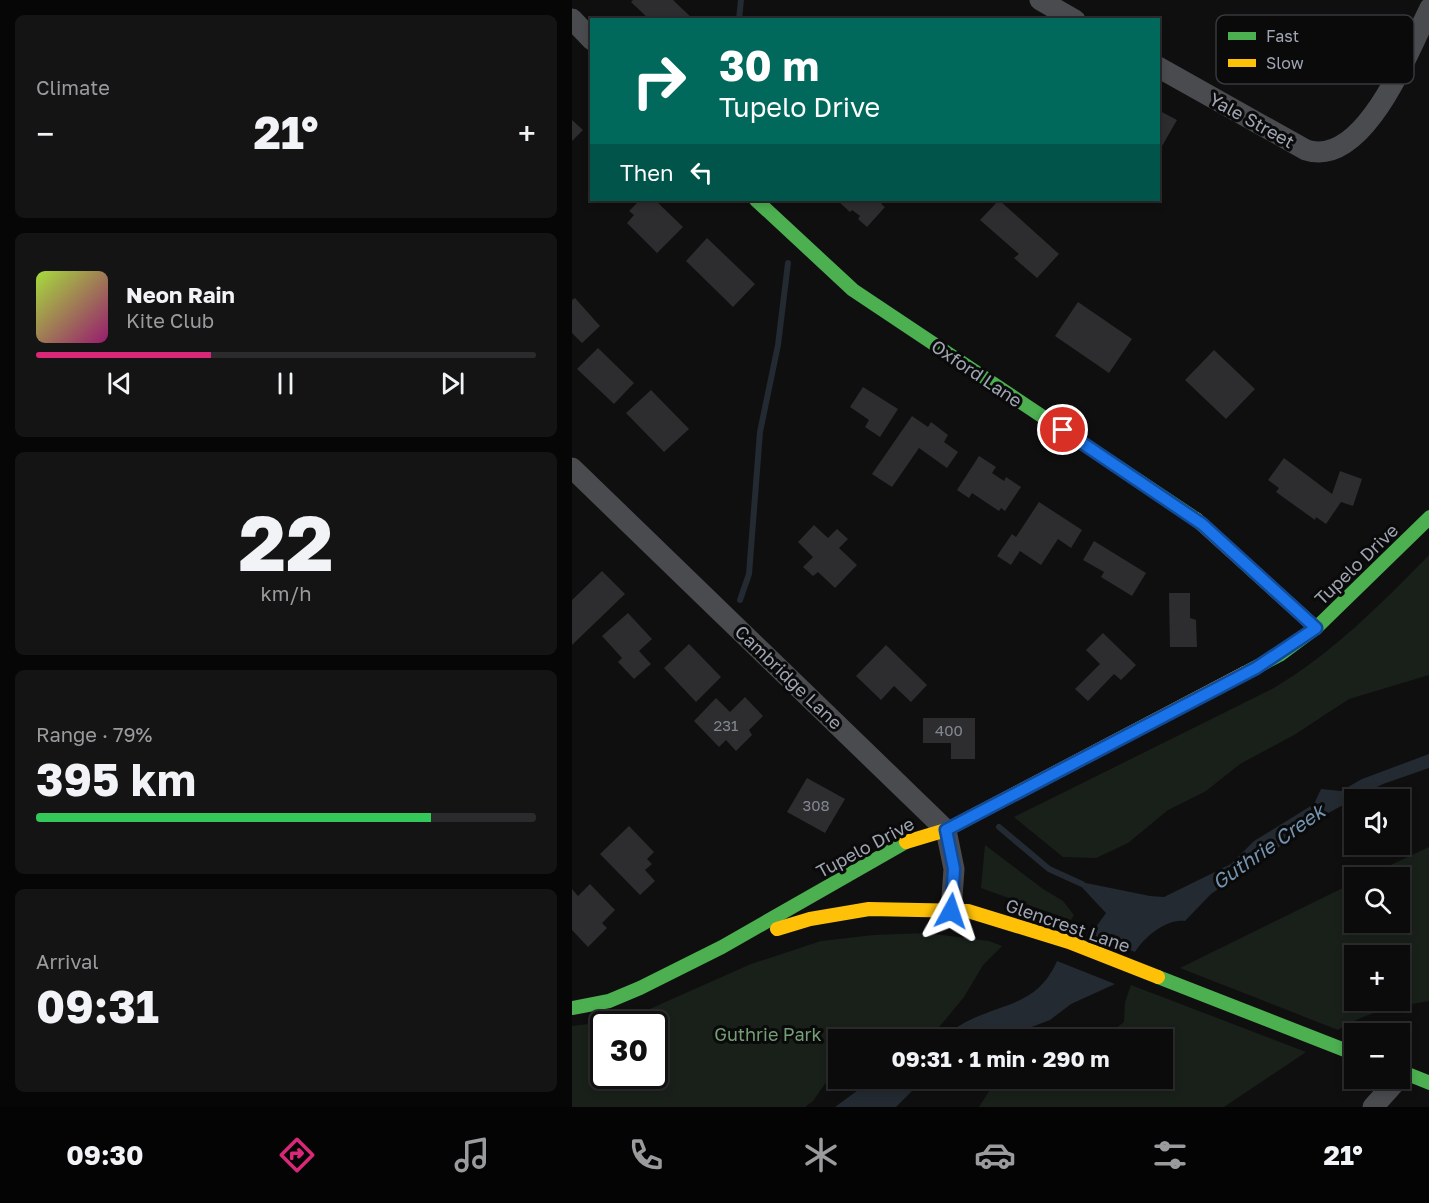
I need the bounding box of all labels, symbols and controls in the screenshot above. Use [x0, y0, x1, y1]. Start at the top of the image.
legend [1216, 15, 1414, 84]
text: Fast [1266, 26, 1299, 46]
text: 30 m [719, 40, 819, 90]
icon: right [620, 42, 698, 120]
text: Slow [1266, 53, 1304, 73]
text: Climate [36, 75, 110, 99]
street label: Yale Street [1206, 88, 1298, 152]
text: Tupelo Drive [719, 91, 880, 123]
text: 21° [253, 105, 319, 159]
text: − [36, 114, 54, 153]
text: + [518, 114, 536, 153]
icon: left [685, 156, 718, 189]
text: Then [620, 159, 673, 186]
text: Neon Rain [126, 281, 235, 308]
text: Kite Club [126, 308, 214, 332]
street label: Oxford Lane [927, 335, 1027, 411]
icon: previous [103, 367, 136, 400]
icon: pause [269, 367, 302, 400]
icon: next [436, 367, 469, 400]
pin [1037, 404, 1088, 455]
icon: arrive [1046, 413, 1079, 446]
text: 22 [238, 495, 334, 588]
street label: Tupelo Drive [1310, 519, 1402, 609]
text: km/h [261, 581, 311, 605]
street label: Cambridge Lane [731, 620, 847, 734]
house number: 231 [714, 716, 738, 734]
house number: 400 [935, 721, 963, 739]
text: Range · 79% [36, 722, 152, 746]
text: 395 km [36, 752, 196, 806]
map controls [1344, 789, 1410, 1089]
button: sound [1344, 789, 1410, 855]
house number: 308 [802, 796, 830, 814]
water label: Guthrie Creek [1207, 797, 1331, 894]
street label: Tupelo Drive [812, 812, 918, 882]
button: search [1344, 867, 1410, 933]
position arrow [919, 879, 983, 943]
street label: Glencrest Lane [1003, 893, 1133, 957]
button: + [1344, 945, 1410, 1011]
text: Arrival [36, 949, 99, 973]
text: 09:31 [36, 979, 159, 1033]
speed limit sign: 30 [590, 1011, 668, 1089]
park label: Guthrie Park [714, 1023, 822, 1045]
button: − [1344, 1023, 1410, 1089]
text: 09:31 · 1 min · 290 m [892, 1045, 1110, 1072]
icon: directions [276, 1134, 318, 1176]
icon: music [451, 1134, 493, 1176]
icon: phone [625, 1134, 667, 1176]
icon: climate [800, 1134, 842, 1176]
icon: car [974, 1134, 1016, 1176]
icon: filters [1149, 1134, 1191, 1176]
text: 09:30 [66, 1139, 144, 1171]
text: 21° [1324, 1139, 1363, 1171]

